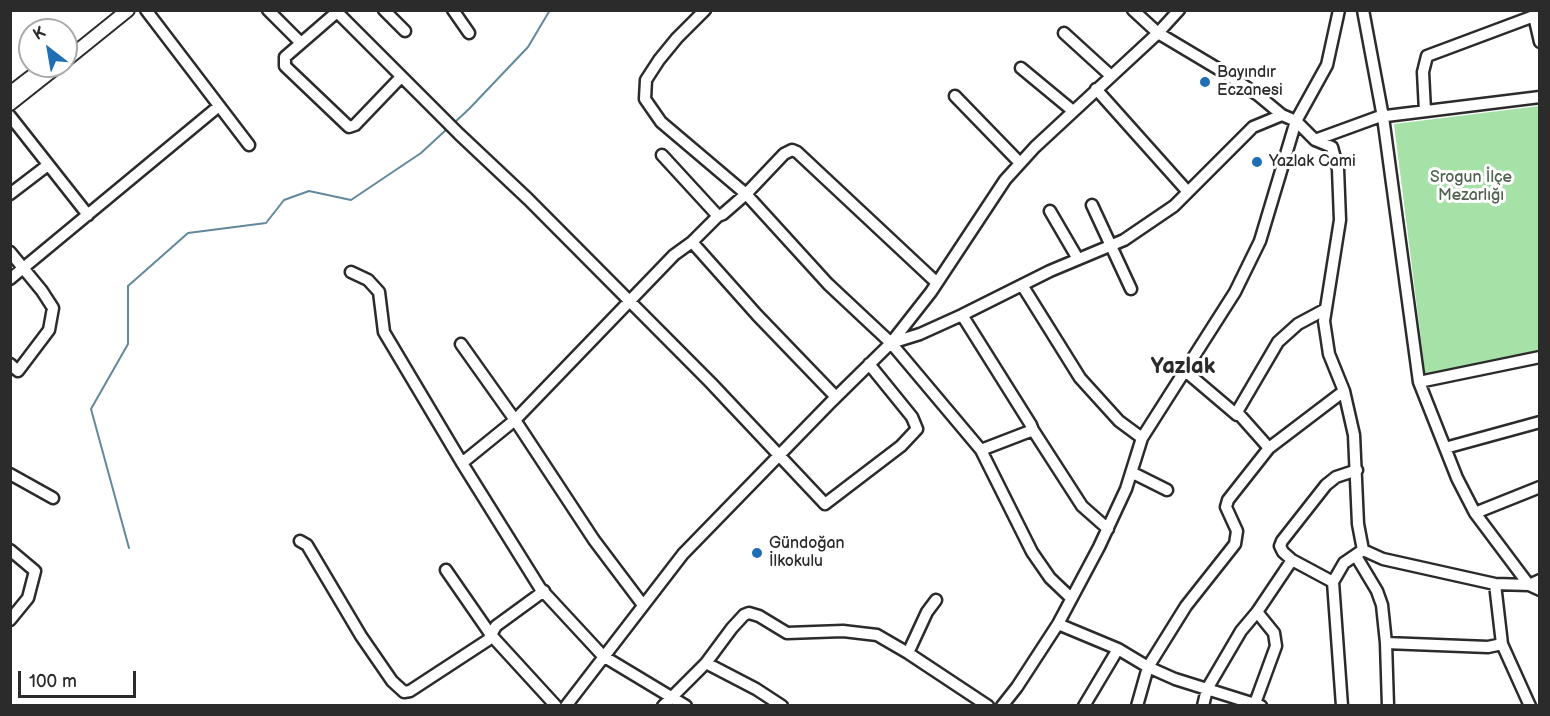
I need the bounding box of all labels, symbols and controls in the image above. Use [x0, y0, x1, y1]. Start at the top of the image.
north arrow [18, 18, 78, 78]
text: K [30, 23, 49, 45]
place label: Bayındır Eczanesi [1217, 63, 1283, 101]
marker: Bayındır Eczanesi [1198, 75, 1212, 89]
place label: Yazlak Cami [1269, 152, 1356, 172]
marker: Yazlak Cami [1250, 155, 1264, 169]
park label: Srogun İlçe Mezarlığı [1430, 168, 1512, 206]
district label: Yazlak [1151, 354, 1215, 380]
place label: Gündoğan İlkokulu [769, 534, 845, 572]
marker: Gündoğan İlkokulu [750, 546, 764, 560]
scale bar [21, 659, 140, 697]
text: 100 m [29, 671, 77, 692]

